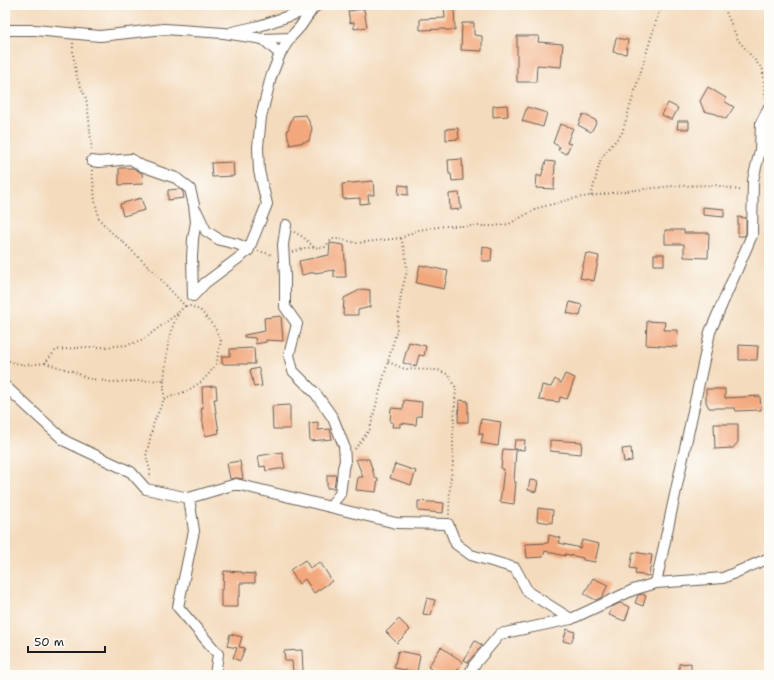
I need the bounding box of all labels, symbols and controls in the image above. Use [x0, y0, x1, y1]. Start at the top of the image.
scale bar [28, 628, 105, 654]
text: 50 m [34, 634, 64, 650]

